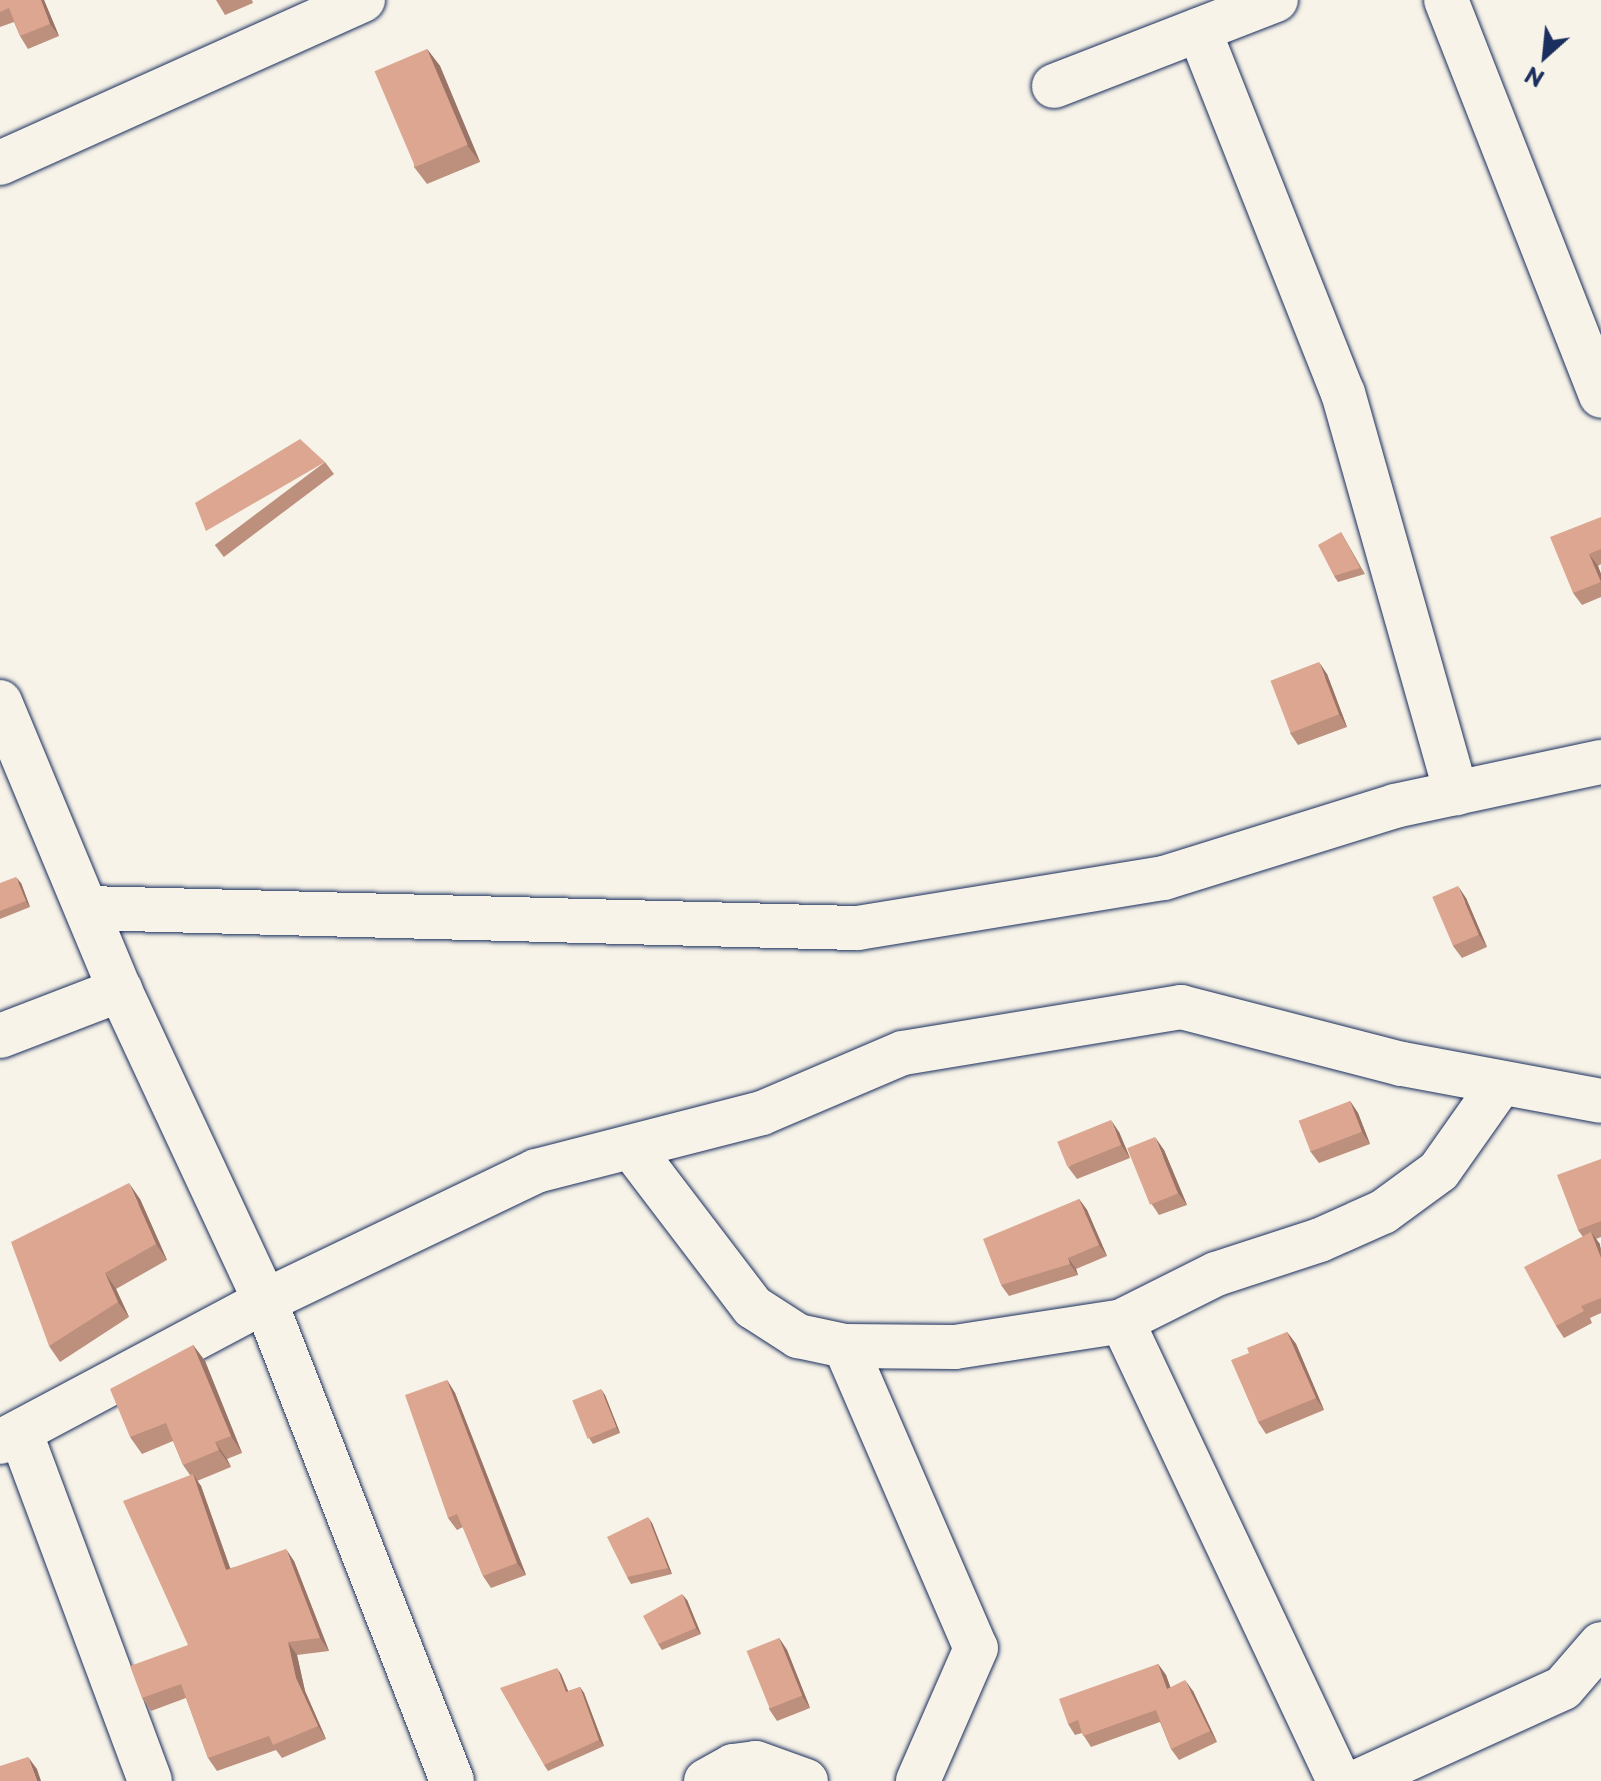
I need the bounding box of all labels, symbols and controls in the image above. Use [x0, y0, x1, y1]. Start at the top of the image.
north arrow [1505, 16, 1585, 96]
text: N [1519, 59, 1549, 96]

